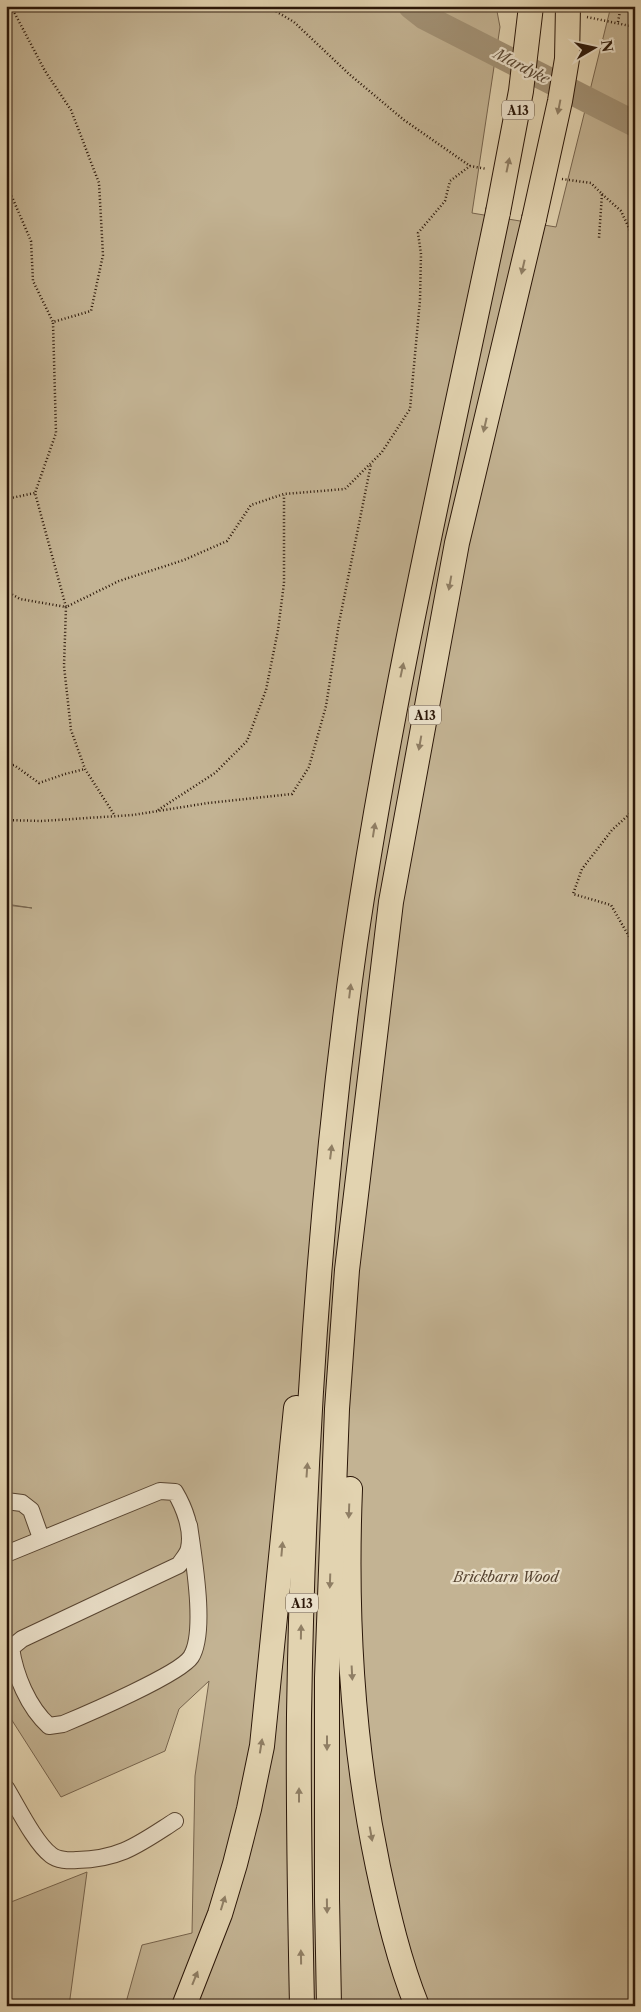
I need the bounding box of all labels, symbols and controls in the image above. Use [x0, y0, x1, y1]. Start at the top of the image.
north arrow [568, 22, 618, 72]
text: N [597, 39, 617, 53]
water label: Mardyke [489, 43, 554, 88]
one-way arrow [555, 99, 563, 114]
road number: A13 [502, 100, 534, 120]
one-way arrow [505, 156, 513, 172]
one-way arrow [519, 259, 527, 274]
one-way arrow [481, 417, 489, 432]
one-way arrow [445, 576, 453, 592]
one-way arrow [398, 662, 406, 678]
road number: A13 [409, 706, 441, 724]
one-way arrow [416, 736, 424, 752]
one-way arrow [371, 822, 379, 838]
one-way arrow [346, 983, 354, 999]
one-way arrow [327, 1144, 335, 1160]
one-way arrow [304, 1461, 312, 1477]
one-way arrow [344, 1503, 352, 1519]
one-way arrow [278, 1541, 286, 1557]
park label: Brickbarn Wood [452, 1568, 560, 1586]
one-way arrow [326, 1573, 334, 1589]
road number: A13 [286, 1594, 318, 1612]
one-way arrow [297, 1624, 305, 1640]
one-way arrow [349, 1665, 357, 1681]
one-way arrow [323, 1735, 331, 1751]
one-way arrow [258, 1737, 266, 1753]
one-way arrow [295, 1786, 303, 1802]
one-way arrow [368, 1827, 376, 1843]
one-way arrow [220, 1896, 227, 1911]
one-way arrow [323, 1898, 331, 1914]
one-way arrow [297, 1949, 305, 1965]
one-way arrow [192, 1970, 200, 1985]

